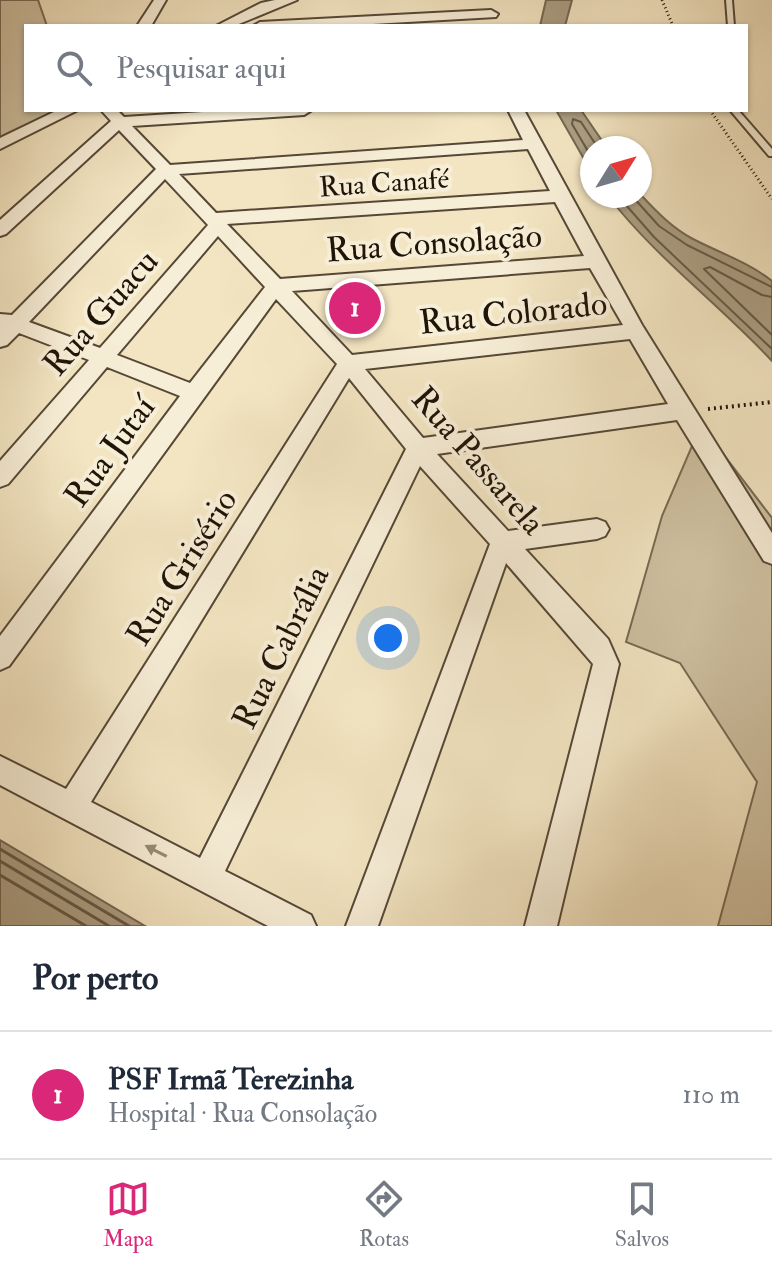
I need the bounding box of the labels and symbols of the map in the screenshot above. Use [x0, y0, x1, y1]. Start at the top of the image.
north arrow [580, 136, 652, 208]
street label: Rua Canafé [318, 161, 451, 205]
street label: Rua Consolação [325, 215, 543, 272]
street label: Rua Guacu [34, 241, 168, 385]
pin: 1 [329, 278, 381, 338]
street label: Rua Colorado [417, 282, 609, 345]
street label: Rua Passarela [402, 378, 555, 545]
street label: Rua Jutaí [55, 386, 166, 516]
street label: Rua Grisério [117, 481, 247, 654]
street label: Rua Cabrália [223, 558, 340, 736]
your location [368, 618, 408, 658]
one-way arrow [145, 844, 168, 858]

